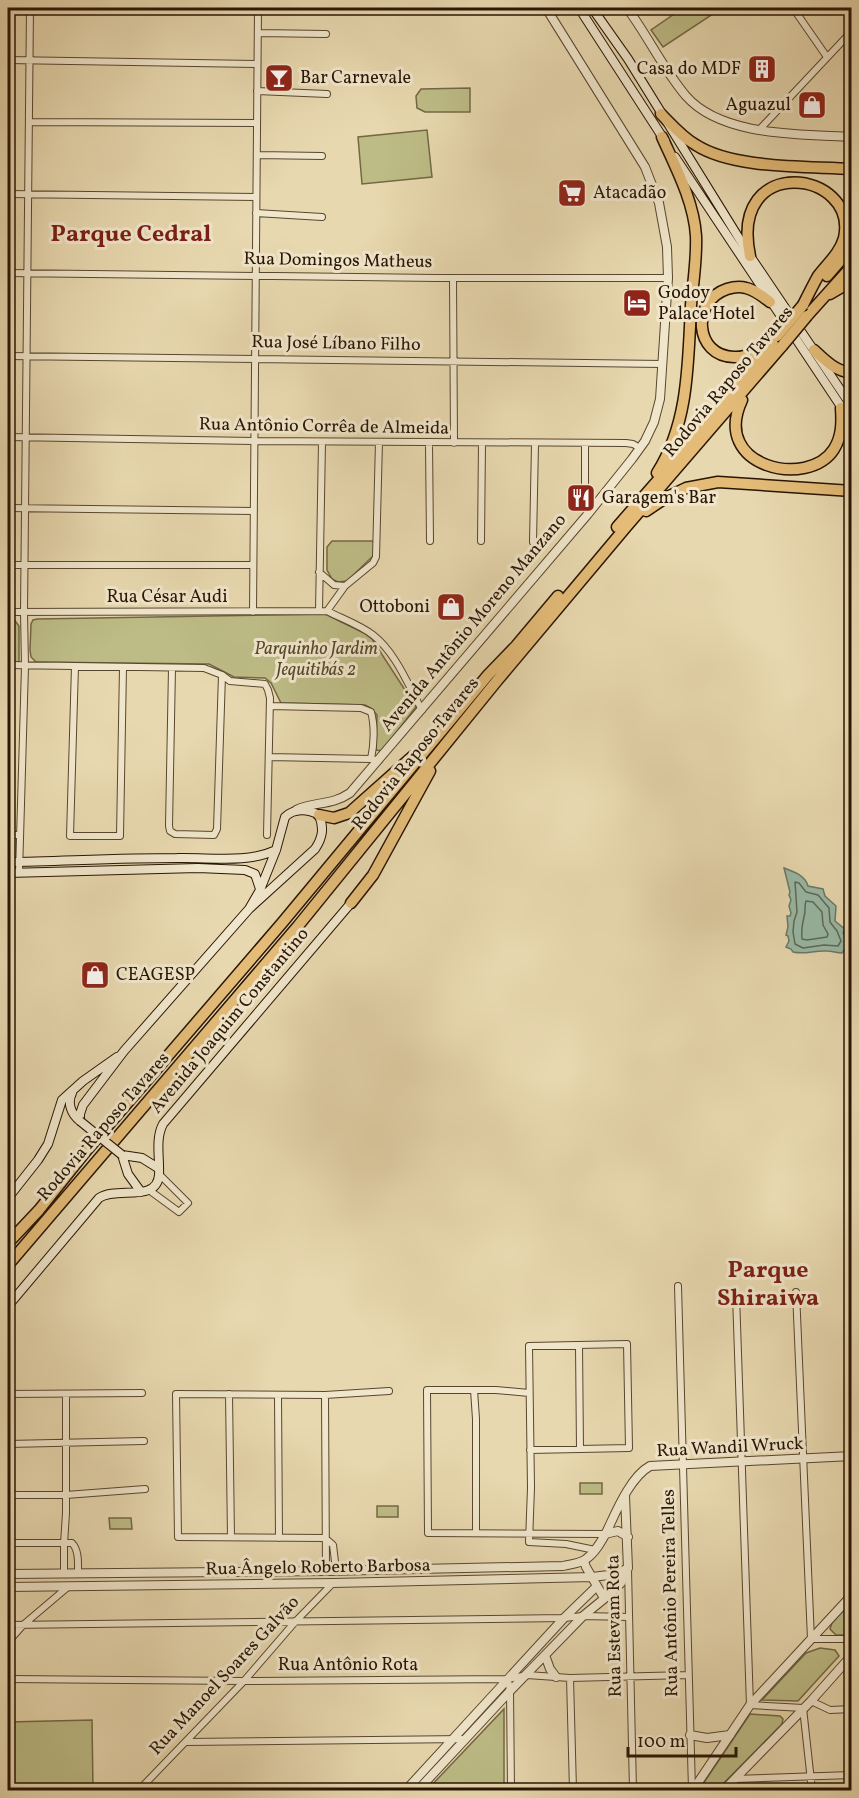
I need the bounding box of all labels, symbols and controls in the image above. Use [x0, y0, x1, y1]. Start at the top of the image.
building icon: Casa do MDF [746, 53, 778, 85]
place label: Casa do MDF [637, 57, 741, 82]
bar icon: Bar Carnevale [263, 62, 295, 94]
place label: Bar Carnevale [300, 66, 411, 91]
shop icon: Aguazul [796, 89, 828, 121]
place label: Aguazul [725, 93, 791, 118]
supermarket icon: Atacadão [556, 177, 588, 209]
place label: Atacadão [593, 181, 666, 206]
district label: Parque Cedral [51, 218, 211, 252]
street label: Rua Domingos Matheus [243, 247, 433, 275]
place label: Godoy Palace Hotel [658, 281, 755, 327]
hotel icon: Godoy Palace Hotel [621, 287, 653, 319]
street label: Rodovia Raposo Tavares [658, 301, 800, 463]
street label: Rua José Líbano Filho [251, 330, 421, 358]
street label: Rua Antônio Corrêa de Almeida [199, 412, 449, 442]
restaurant icon: Garagem's Bar [565, 482, 597, 514]
place label: Garagem's Bar [602, 486, 716, 511]
street label: Avenida Antônio Moreno Manzano [375, 509, 573, 737]
street label: Rua César Audi [106, 585, 228, 610]
shop icon: Ottoboni [435, 591, 467, 623]
place label: Ottoboni [360, 595, 430, 620]
park label: Parquinho Jardim Jequitibás 2 [254, 637, 378, 683]
street label: Rodovia Raposo Tavares [346, 672, 486, 836]
street label: Avenida Joaquim Constantino [145, 923, 315, 1119]
shop icon: CEAGESP [79, 959, 111, 991]
place label: CEAGESP [116, 963, 195, 988]
street label: Rodovia Raposo Tavares [32, 1047, 176, 1207]
district label: Parque Shiraiwa [717, 1254, 819, 1316]
street label: Rua Wandil Wruck [656, 1432, 804, 1464]
street label: Rua Antônio Pereira Telles [657, 1489, 685, 1697]
street label: Rua Ângelo Roberto Barbosa [205, 1554, 431, 1582]
street label: Rua Estevam Rota [601, 1554, 629, 1698]
street label: Rua Manoel Soares Galvão [144, 1591, 306, 1761]
street label: Rua Antônio Rota [278, 1653, 418, 1678]
scale bar [628, 1720, 736, 1758]
text: 100 m [637, 1730, 686, 1755]

